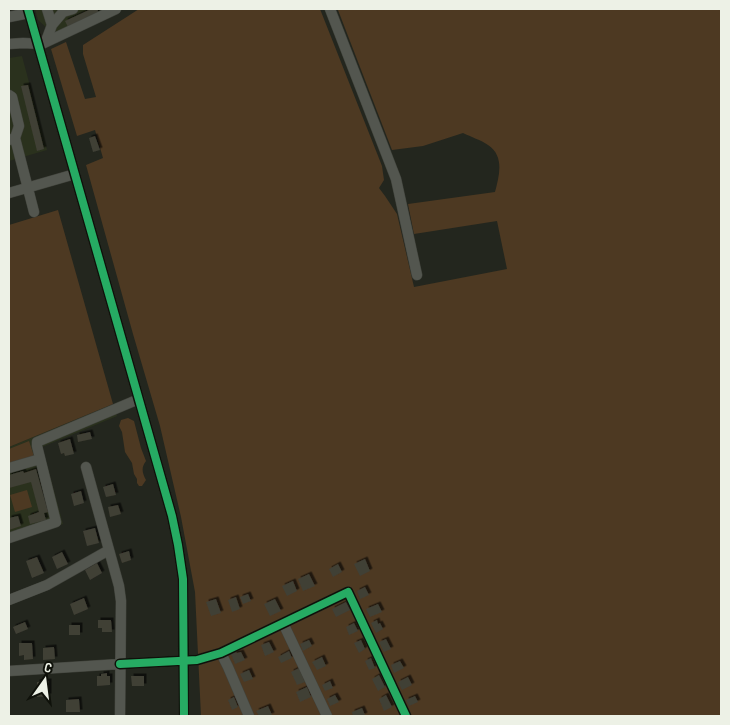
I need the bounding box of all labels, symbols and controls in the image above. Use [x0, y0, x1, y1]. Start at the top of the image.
north arrow [20, 655, 70, 705]
text: С [42, 659, 54, 677]

